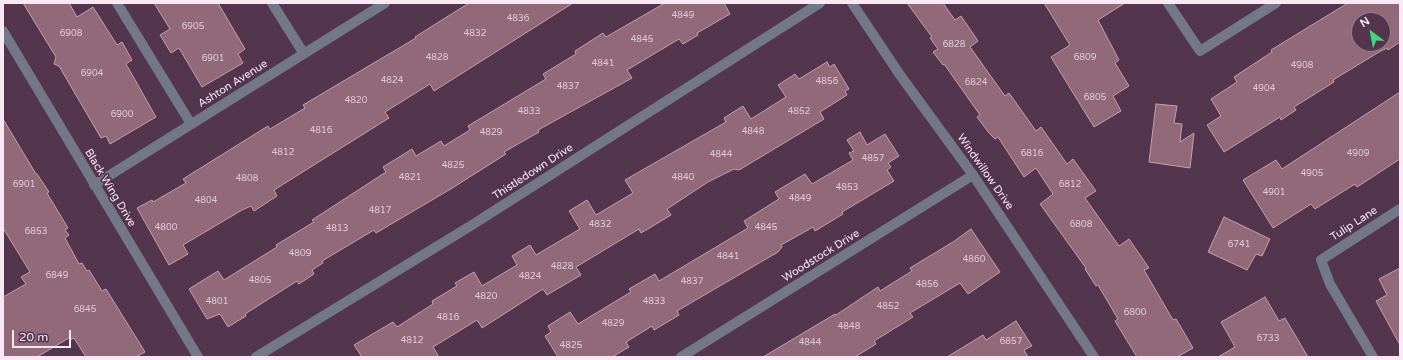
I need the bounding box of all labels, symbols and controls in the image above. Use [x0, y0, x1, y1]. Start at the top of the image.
house number: 4849 [672, 11, 694, 21]
north arrow [1351, 12, 1391, 52]
house number: 4836 [507, 14, 529, 24]
text: N [1358, 14, 1372, 30]
house number: 6905 [182, 22, 204, 32]
house number: 6908 [60, 29, 82, 39]
house number: 4832 [464, 29, 486, 39]
house number: 4845 [631, 35, 653, 45]
house number: 6828 [943, 40, 965, 50]
house number: 4828 [426, 53, 448, 63]
house number: 6809 [1074, 53, 1096, 63]
house number: 6901 [202, 54, 224, 64]
street label: Ashton Avenue [196, 57, 270, 111]
house number: 4841 [592, 59, 614, 69]
house number: 4908 [1291, 61, 1313, 71]
house number: 6904 [81, 69, 103, 79]
house number: 4824 [381, 76, 403, 86]
house number: 4856 [816, 77, 838, 87]
house number: 6824 [965, 78, 987, 88]
house number: 4837 [557, 82, 579, 92]
house number: 4904 [1253, 84, 1275, 94]
house number: 6805 [1084, 93, 1106, 103]
house number: 4820 [345, 96, 367, 106]
house number: 4833 [518, 107, 540, 117]
house number: 4852 [788, 107, 810, 117]
house number: 6900 [111, 110, 133, 120]
house number: 4816 [310, 126, 332, 136]
house number: 4848 [742, 127, 764, 137]
house number: 4829 [480, 128, 502, 138]
street label: Windwillow Drive [954, 132, 1016, 212]
street label: Thistledown Drive [490, 141, 576, 203]
street label: Black Wing Drive [82, 147, 138, 229]
house number: 4812 [272, 148, 294, 158]
house number: 6816 [1021, 149, 1043, 159]
house number: 4909 [1347, 149, 1369, 159]
house number: 4844 [710, 150, 732, 160]
house number: 4857 [862, 154, 884, 164]
house number: 4825 [442, 161, 464, 171]
house number: 4905 [1301, 169, 1323, 179]
house number: 4821 [399, 173, 421, 183]
house number: 4840 [672, 173, 694, 183]
house number: 4808 [236, 174, 258, 184]
house number: 6901 [13, 180, 35, 190]
house number: 6812 [1059, 180, 1081, 190]
house number: 4853 [836, 183, 858, 193]
house number: 4901 [1263, 188, 1285, 198]
house number: 4849 [789, 194, 811, 204]
house number: 4804 [195, 196, 217, 206]
street label: Tulip Lane [1328, 204, 1380, 244]
house number: 4817 [369, 206, 391, 216]
house number: 4832 [589, 220, 611, 230]
house number: 6808 [1070, 220, 1092, 230]
house number: 4800 [155, 223, 177, 233]
house number: 4845 [755, 223, 777, 233]
house number: 4813 [326, 224, 348, 234]
house number: 6853 [25, 227, 47, 237]
street label: Woodstock Drive [780, 227, 862, 285]
house number: 6741 [1228, 240, 1250, 250]
house number: 4809 [289, 249, 311, 259]
house number: 4841 [717, 252, 739, 262]
house number: 4860 [963, 255, 985, 265]
house number: 4828 [551, 262, 573, 272]
house number: 6849 [46, 271, 68, 281]
house number: 4824 [519, 272, 541, 282]
house number: 4805 [249, 276, 271, 286]
house number: 4837 [681, 277, 703, 287]
house number: 4856 [916, 280, 938, 290]
house number: 4820 [475, 292, 497, 302]
house number: 4801 [206, 297, 228, 307]
house number: 4833 [643, 297, 665, 307]
house number: 4852 [877, 302, 899, 312]
house number: 6845 [74, 305, 96, 315]
house number: 6800 [1124, 308, 1146, 318]
house number: 4816 [437, 313, 459, 323]
house number: 4829 [602, 319, 624, 329]
scale bar [14, 322, 73, 348]
house number: 4848 [838, 322, 860, 332]
text: 20 m [19, 330, 48, 344]
house number: 6733 [1257, 334, 1279, 344]
house number: 4812 [401, 336, 423, 346]
house number: 6857 [1000, 337, 1022, 347]
house number: 4844 [799, 338, 821, 348]
house number: 4825 [560, 341, 582, 351]

